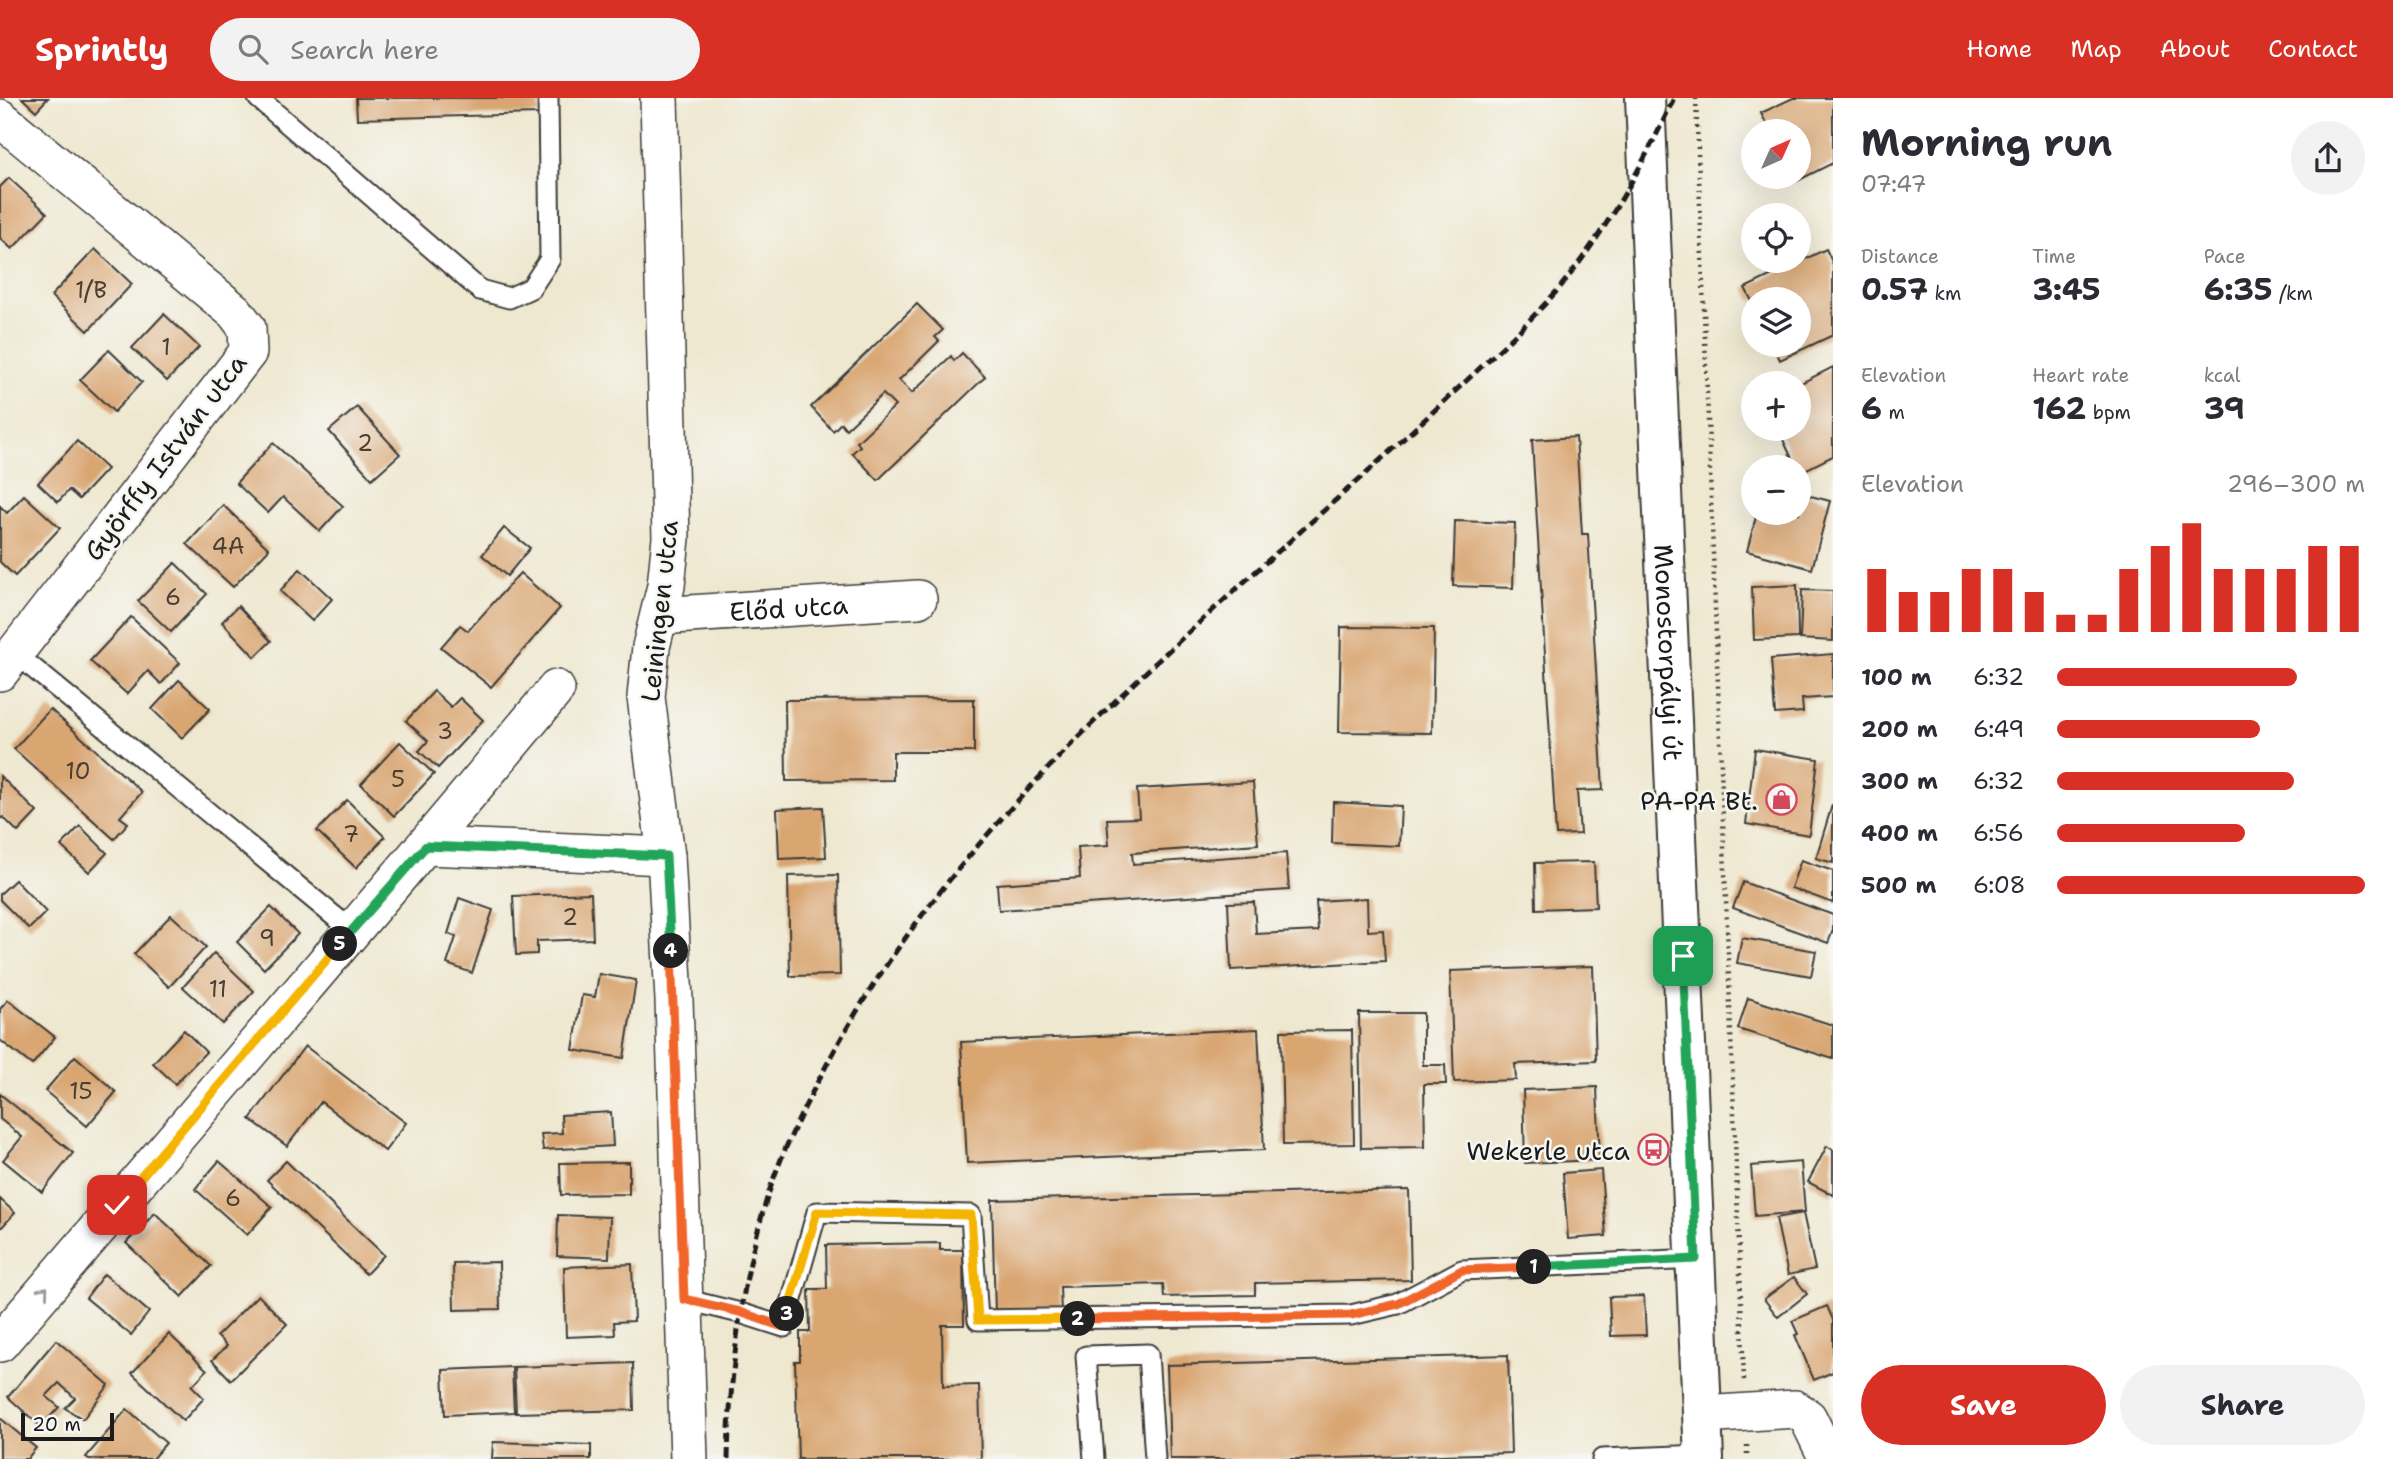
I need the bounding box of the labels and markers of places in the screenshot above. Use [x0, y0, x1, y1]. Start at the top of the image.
place label: PA-PA Bt. [1640, 783, 1758, 818]
shop icon: PA-PA Bt. [1764, 783, 1798, 817]
pin: 5 [322, 926, 358, 962]
pin [1653, 926, 1713, 986]
pin: 4 [654, 934, 688, 968]
place label: Wekerle utca [1466, 1133, 1630, 1168]
bus stop icon: Wekerle utca [1636, 1133, 1670, 1167]
pin [87, 1175, 147, 1235]
pin: 1 [1516, 1250, 1552, 1284]
pin: 3 [770, 1296, 804, 1332]
pin: 2 [1060, 1302, 1096, 1336]

